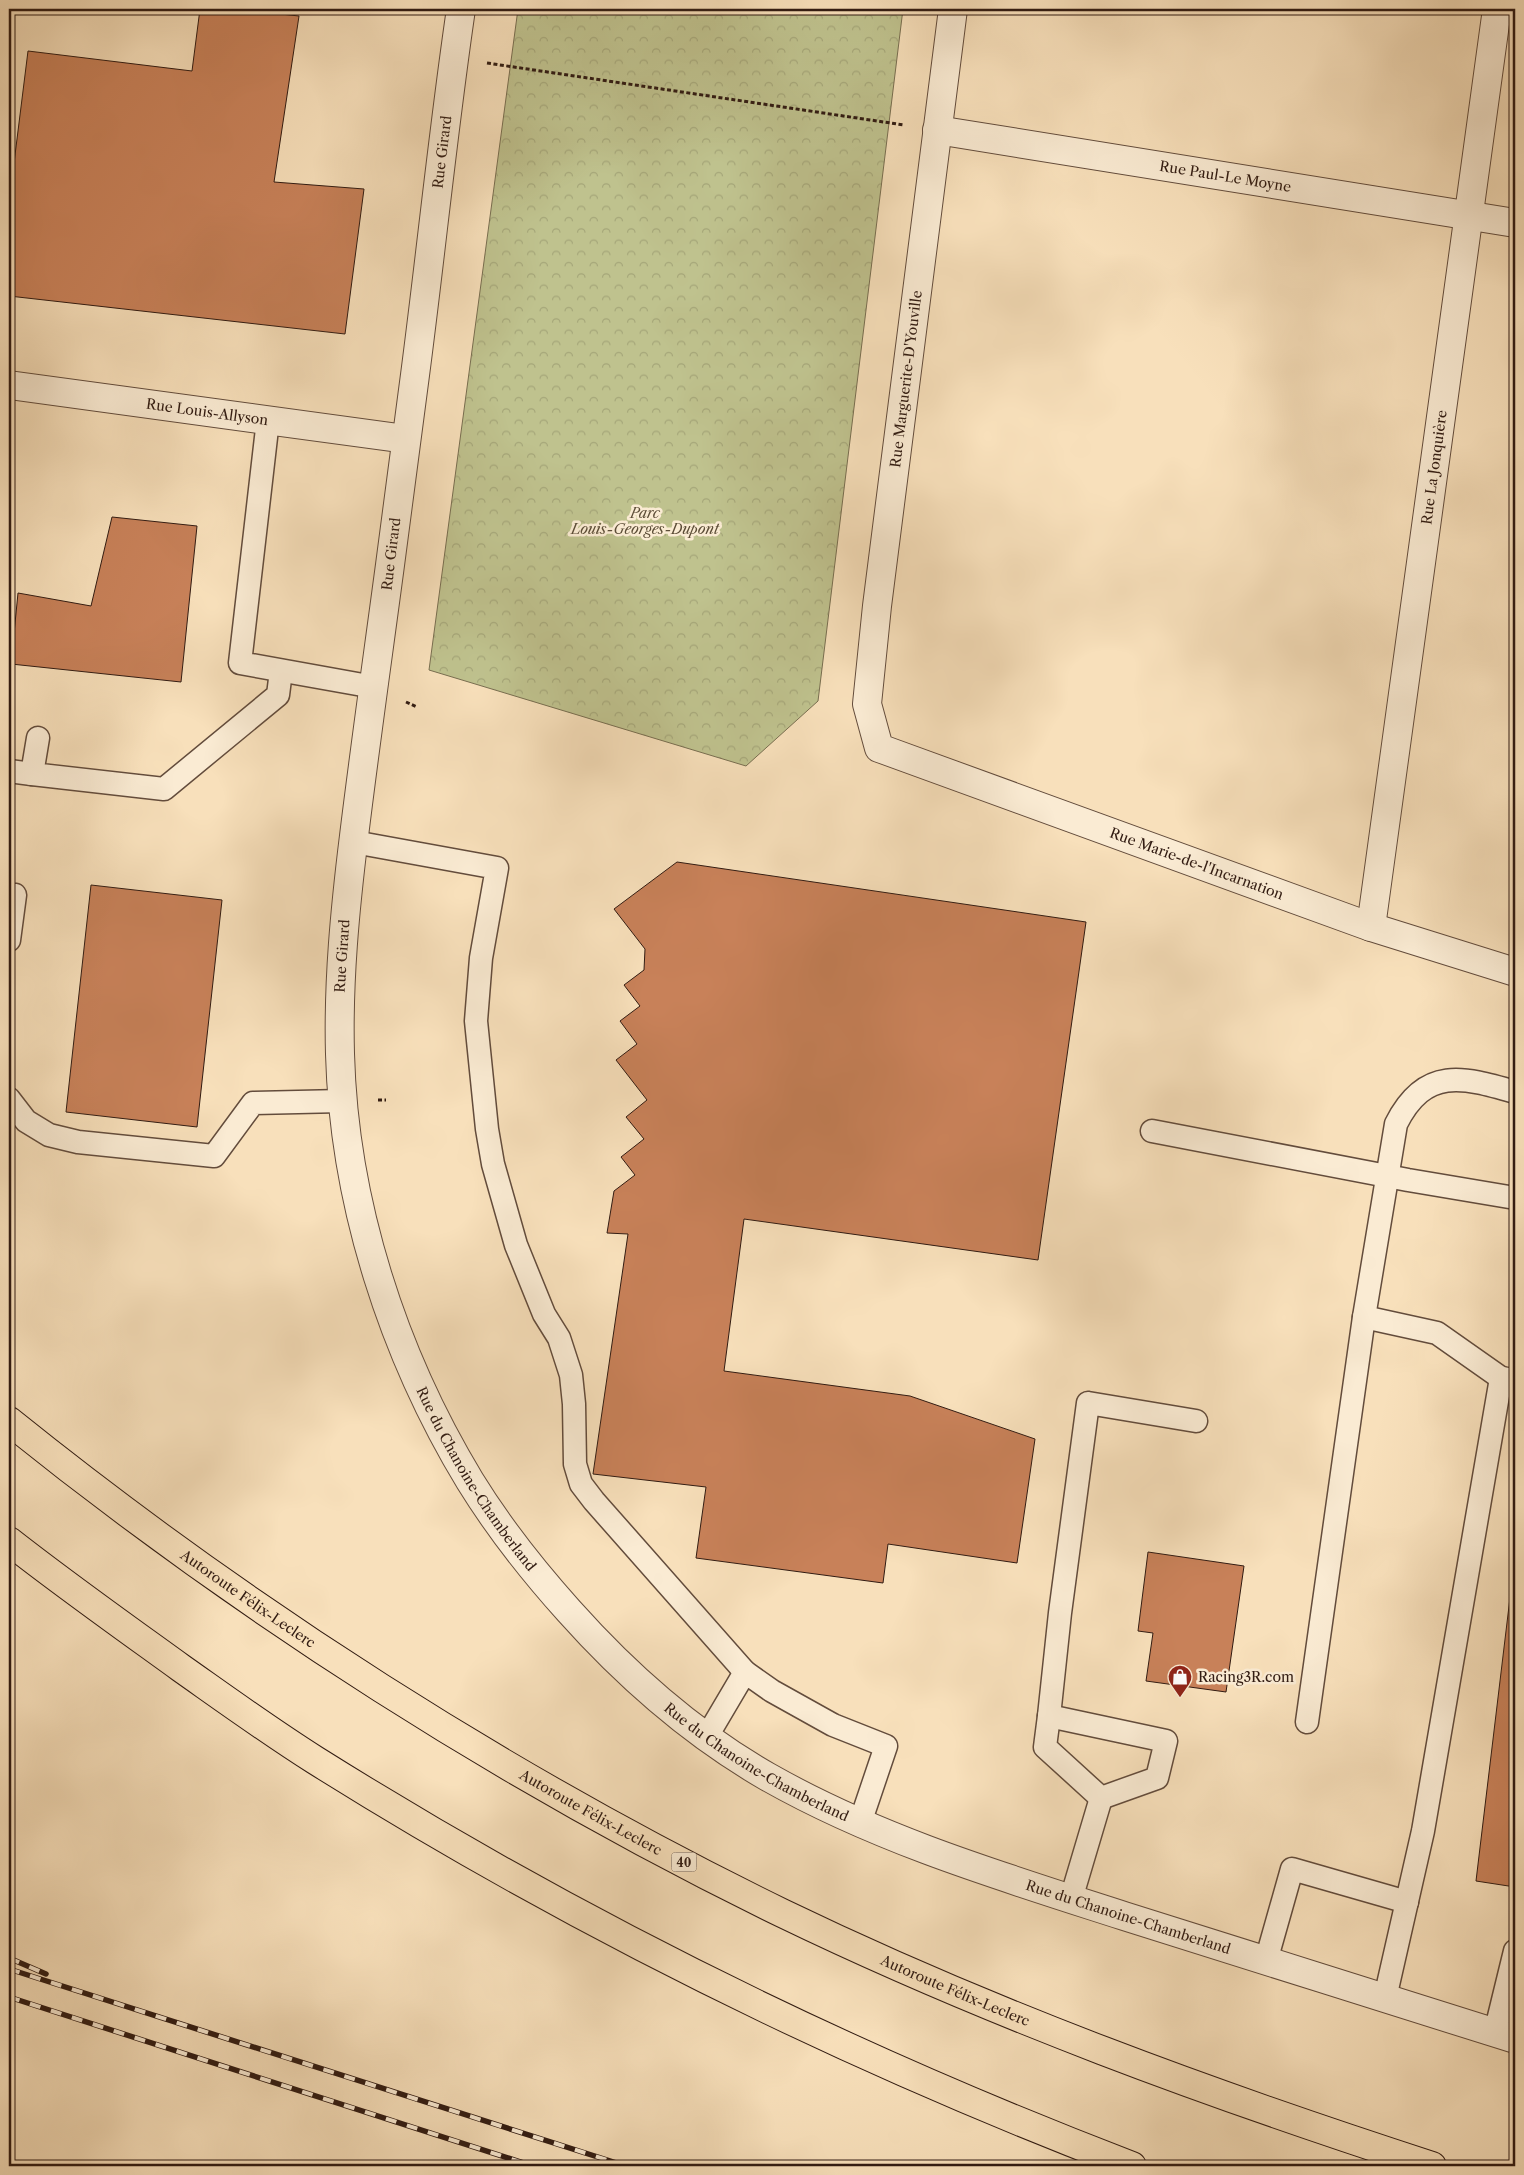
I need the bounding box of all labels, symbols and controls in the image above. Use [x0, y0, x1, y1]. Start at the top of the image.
street label: Rue Girard [429, 114, 455, 190]
street label: Rue Paul-Le Moyne [1158, 157, 1293, 196]
street label: Rue Marguerite-D'Youville [886, 289, 926, 469]
street label: Rue Louis-Allyson [145, 395, 270, 429]
street label: Rue La Jonquière [1417, 409, 1451, 526]
park label: Parc Louis-Georges-Dupont [570, 504, 720, 538]
street label: Rue Girard [378, 516, 404, 592]
street label: Rue Marie-de-l'Incarnation [1107, 824, 1286, 904]
street label: Rue Girard [330, 918, 354, 993]
street label: Rue du Chanoine-Chamberland [412, 1384, 540, 1575]
street label: Autoroute Félix-Leclerc [176, 1545, 319, 1652]
shop icon: Racing3R.com [1167, 1664, 1193, 1698]
place label: Racing3R.com [1198, 1668, 1294, 1686]
street label: Rue du Chanoine-Chamberland [660, 1699, 852, 1826]
street label: Autoroute Félix-Leclerc [515, 1765, 665, 1859]
road number: 40 [672, 1852, 696, 1871]
street label: Rue du Chanoine-Chamberland [1024, 1876, 1233, 1958]
street label: Autoroute Félix-Leclerc [877, 1951, 1032, 2030]

